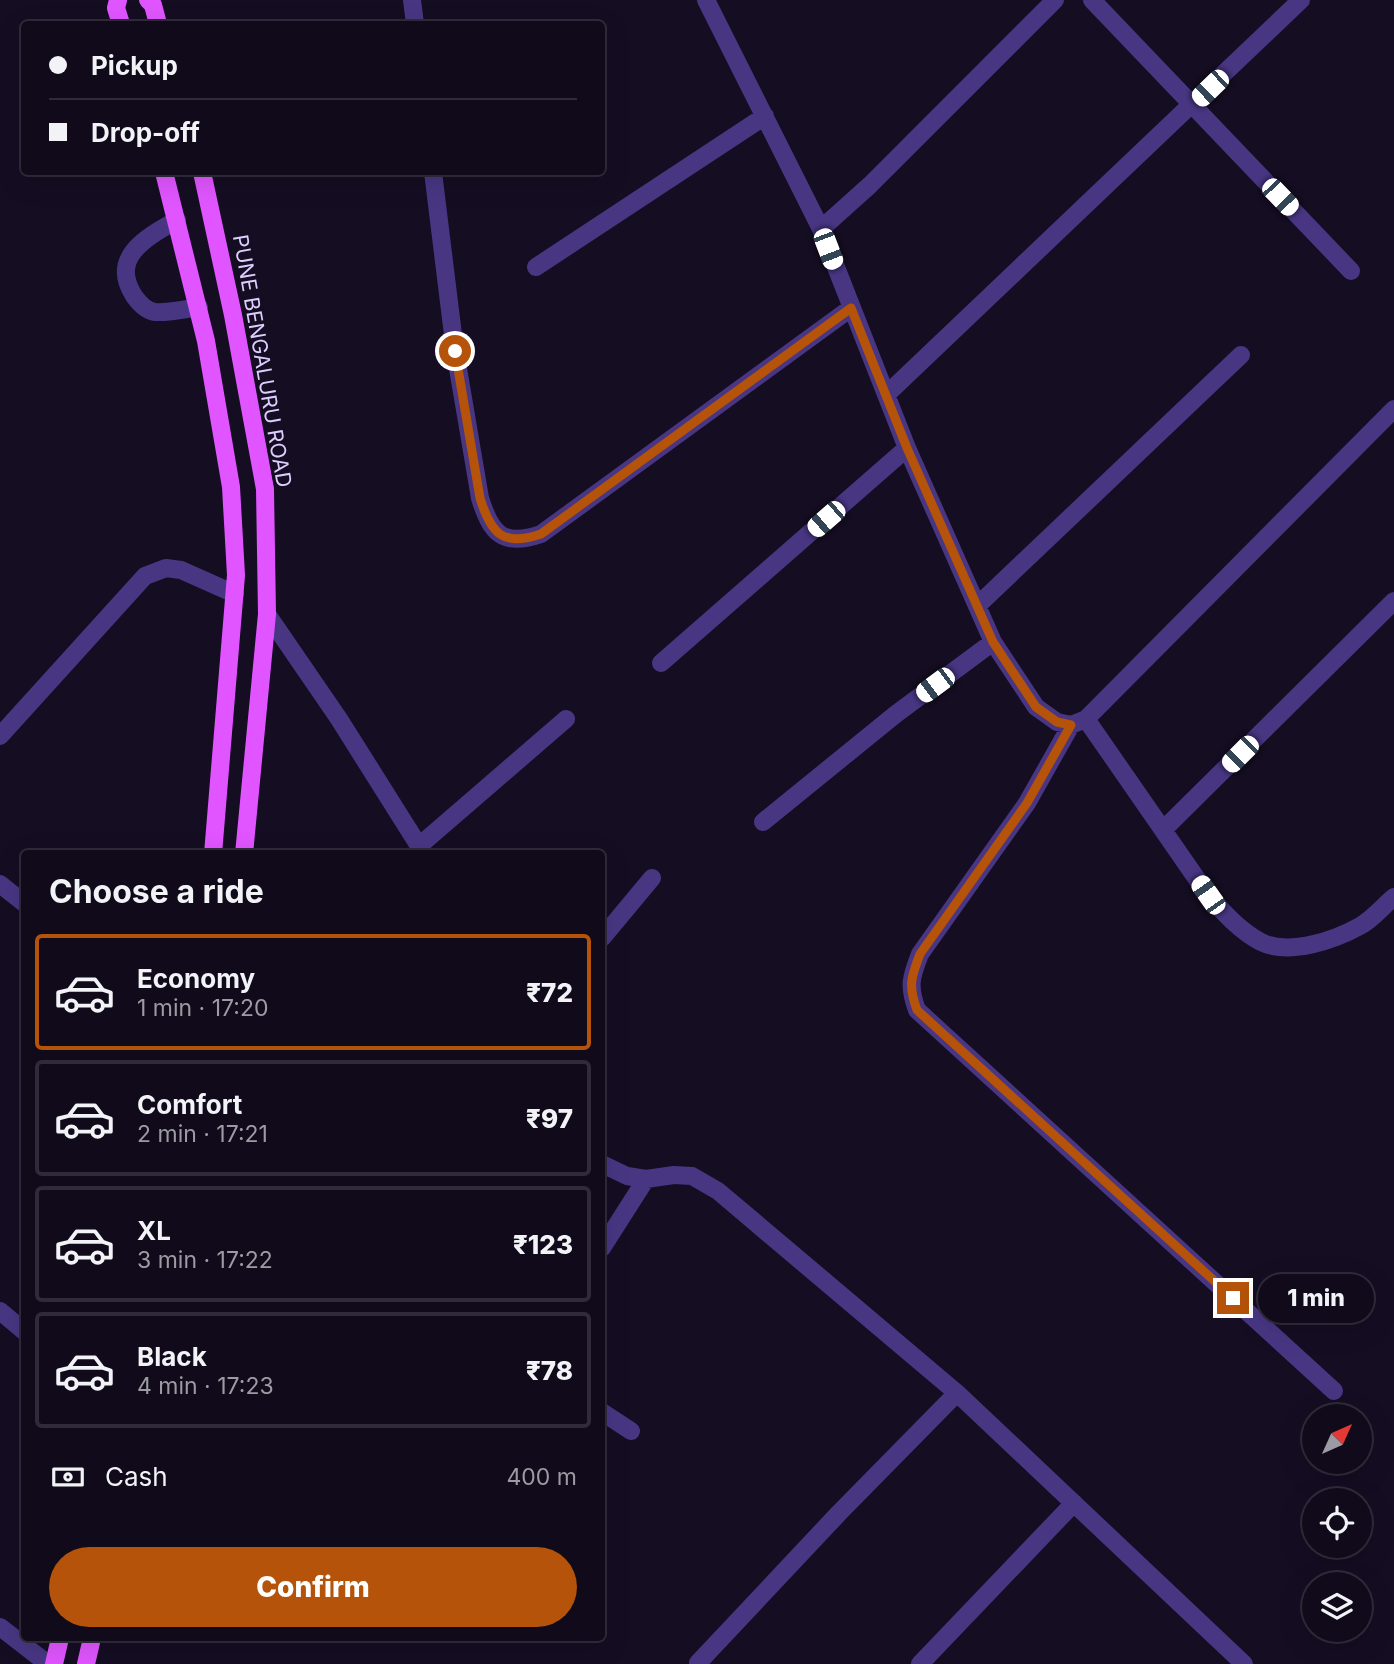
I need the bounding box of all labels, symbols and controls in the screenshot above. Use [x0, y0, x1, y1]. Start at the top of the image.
text: Pickup [91, 50, 178, 81]
car [1188, 66, 1233, 110]
text: Drop-off [91, 117, 200, 148]
car [1258, 175, 1303, 219]
car [811, 226, 846, 272]
street label: PUNE BENGALURU ROAD [228, 233, 297, 489]
route start [439, 335, 471, 367]
car [804, 497, 849, 541]
car [912, 664, 959, 706]
car [1218, 732, 1263, 776]
text: Choose a ride [49, 872, 264, 911]
car [1188, 872, 1229, 918]
icon: car [53, 961, 116, 1024]
text: Economy [137, 963, 255, 994]
text: ₹72 [526, 977, 573, 1008]
text: 1 min · 17:20 [137, 994, 268, 1022]
icon: car [53, 1087, 116, 1150]
text: Comfort [137, 1089, 242, 1120]
text: ₹97 [526, 1103, 573, 1134]
text: 2 min · 17:21 [137, 1120, 268, 1148]
icon: car [53, 1213, 116, 1276]
text: XL [137, 1215, 171, 1246]
text: ₹123 [513, 1229, 573, 1260]
text: 3 min · 17:22 [137, 1246, 273, 1274]
callout: 1 min [1258, 1274, 1373, 1322]
route end [1217, 1282, 1249, 1314]
text: 1 min [1287, 1284, 1345, 1312]
icon: car [53, 1339, 116, 1402]
text: Black [137, 1341, 207, 1372]
text: ₹78 [526, 1355, 573, 1386]
text: 4 min · 17:23 [137, 1372, 274, 1400]
north arrow [1302, 1404, 1372, 1474]
map controls [1302, 1404, 1372, 1642]
icon: cash [49, 1458, 87, 1496]
text: Cash [105, 1461, 168, 1492]
text: 400 m [507, 1463, 577, 1491]
button: locate [1302, 1488, 1372, 1558]
button: Confirm [49, 1547, 577, 1627]
button: layers [1302, 1572, 1372, 1642]

